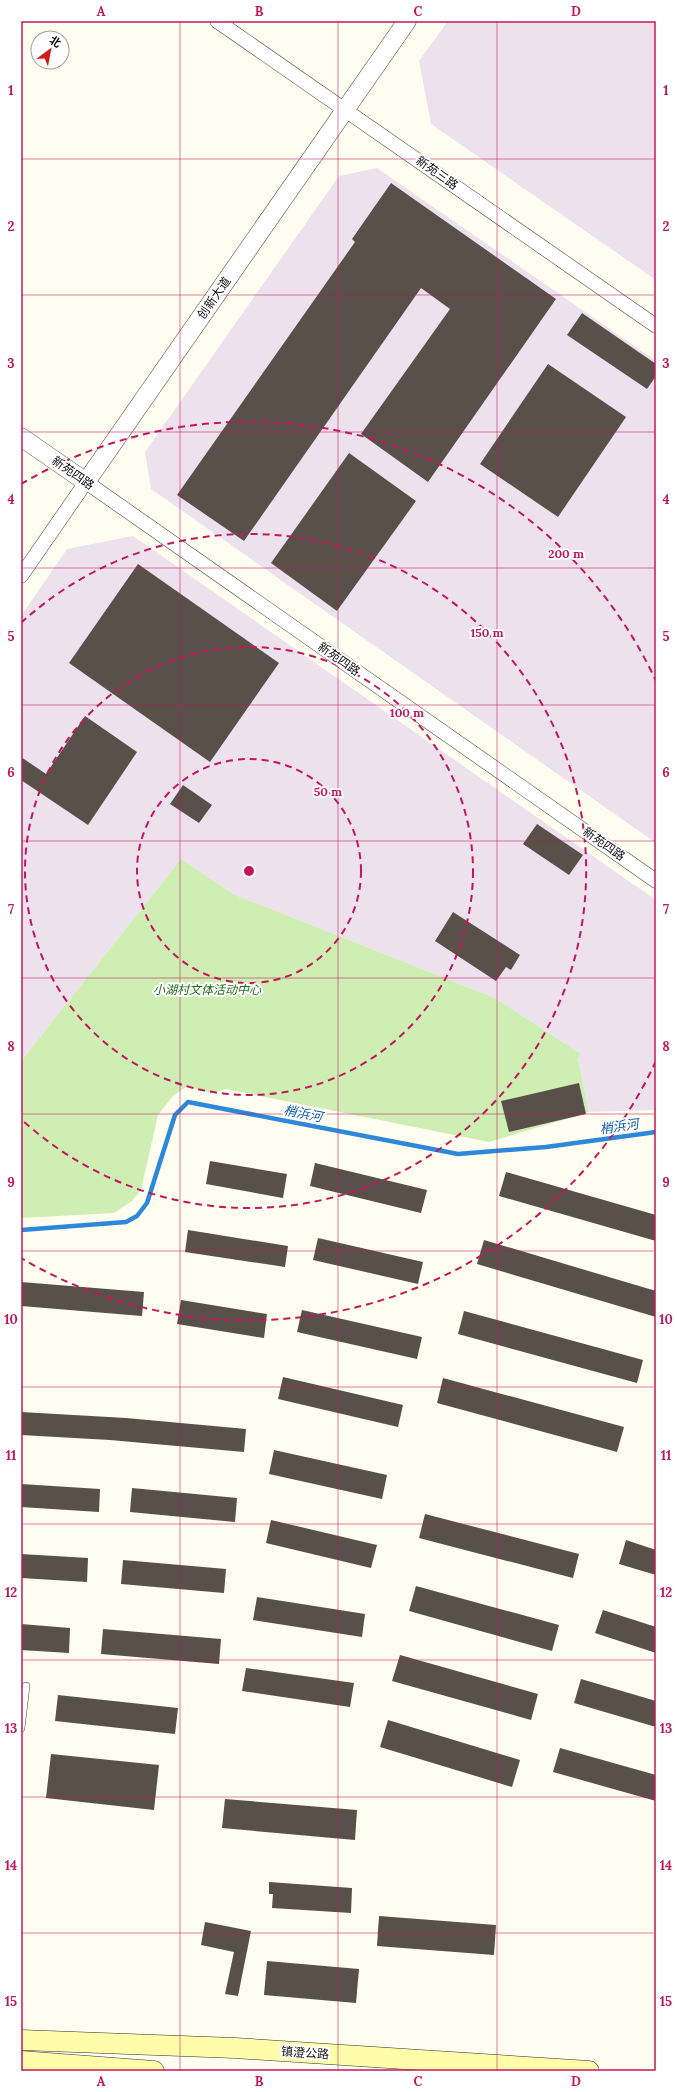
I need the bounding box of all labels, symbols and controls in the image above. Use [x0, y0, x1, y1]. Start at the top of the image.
text: A [97, 3, 106, 20]
text: B [255, 3, 264, 20]
text: C [414, 3, 423, 20]
text: D [571, 3, 581, 20]
north arrow [30, 30, 70, 70]
text: 北 [47, 33, 64, 50]
text: 1 [8, 82, 14, 99]
text: 1 [663, 82, 669, 99]
street label: 新苑三路 [413, 153, 461, 193]
text: 2 [8, 218, 15, 235]
text: 2 [663, 218, 670, 235]
street label: 创新大道 [194, 274, 234, 322]
text: 3 [7, 355, 15, 372]
text: 3 [662, 355, 670, 372]
street label: 新苑四路 [49, 453, 97, 493]
text: 4 [7, 491, 15, 508]
text: 4 [662, 491, 670, 508]
text: 200 m [548, 546, 584, 561]
text: 150 m [470, 625, 504, 640]
text: 5 [7, 628, 15, 645]
text: 5 [662, 628, 670, 645]
street label: 新苑四路 [315, 639, 363, 679]
text: 100 m [390, 705, 424, 720]
text: 6 [7, 764, 15, 781]
text: 6 [662, 764, 670, 781]
text: 50 m [314, 784, 342, 799]
street label: 新苑四路 [580, 824, 628, 864]
centre of rings [242, 864, 256, 878]
text: 7 [8, 901, 14, 918]
text: 7 [663, 901, 669, 918]
park label: 小湖村文体活动中心 [153, 982, 262, 997]
text: 8 [7, 1038, 15, 1055]
text: 8 [662, 1038, 670, 1055]
water label: 梢浜河 [282, 1101, 327, 1126]
water label: 梢浜河 [599, 1115, 643, 1138]
text: 9 [7, 1174, 15, 1191]
text: 9 [662, 1174, 670, 1191]
text: 10 [4, 1311, 18, 1328]
text: 10 [659, 1311, 673, 1328]
text: 11 [6, 1447, 16, 1464]
text: 11 [661, 1447, 671, 1464]
text: 12 [5, 1584, 17, 1601]
text: 12 [660, 1584, 672, 1601]
text: 13 [5, 1720, 17, 1737]
text: 13 [660, 1720, 672, 1737]
text: 14 [5, 1857, 17, 1874]
text: 14 [660, 1857, 672, 1874]
text: 15 [5, 1993, 17, 2010]
text: 15 [660, 1993, 672, 2010]
street label: 镇澄公路 [281, 2043, 330, 2062]
text: A [97, 2073, 106, 2090]
text: B [255, 2073, 264, 2090]
text: C [414, 2073, 423, 2090]
text: D [571, 2073, 581, 2090]

